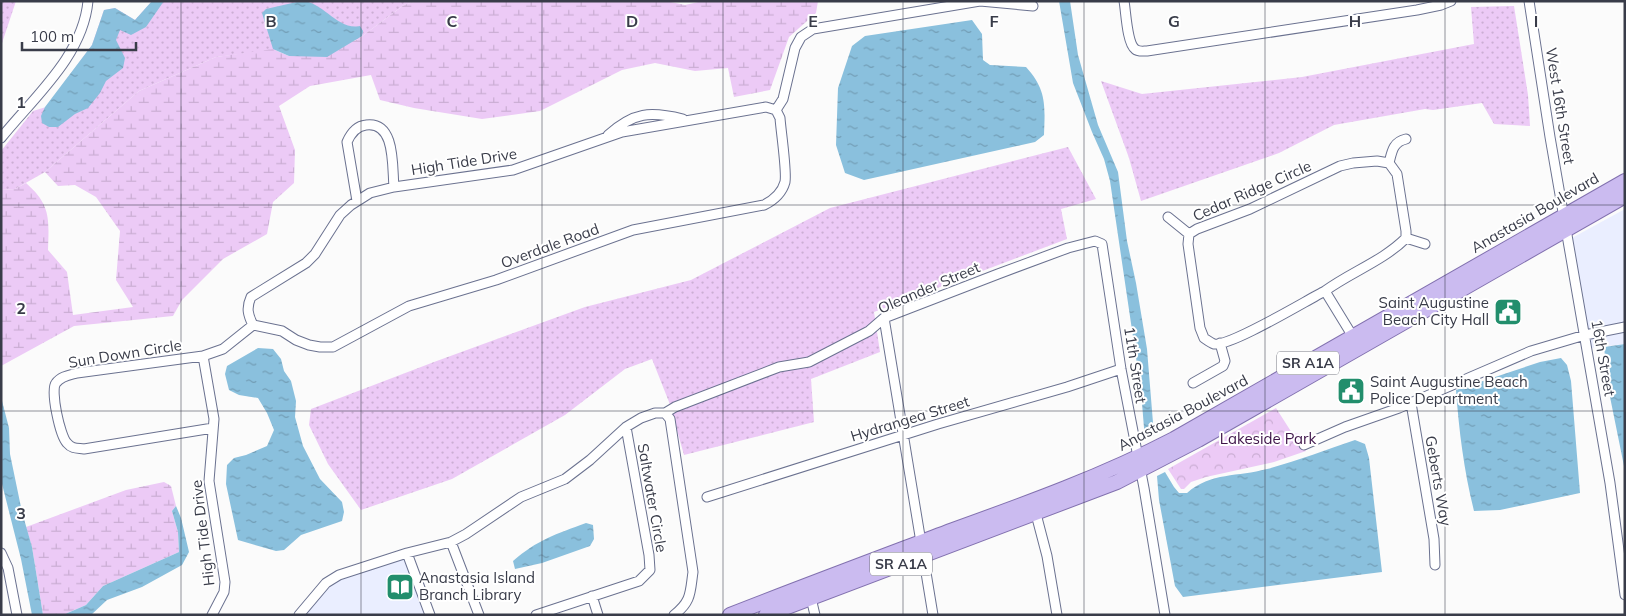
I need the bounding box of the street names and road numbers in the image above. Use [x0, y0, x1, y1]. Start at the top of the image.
street label: West 16th Street [1542, 46, 1579, 166]
street label: High Tide Drive [410, 144, 518, 179]
street label: Cedar Ridge Circle [1190, 156, 1314, 225]
street label: Anastasia Boulevard [1467, 168, 1602, 257]
street label: Overdale Road [498, 219, 602, 272]
street label: Oleander Street [875, 257, 983, 318]
street label: 16th Street [1587, 318, 1620, 398]
street label: 11th Street [1120, 325, 1151, 405]
street label: Sun Down Circle [67, 335, 183, 372]
road number: SR A1A [1277, 352, 1339, 374]
street label: Anastasia Boulevard [1114, 370, 1251, 455]
street label: Hydrangea Street [848, 391, 971, 446]
street label: Geberts Way [1421, 434, 1456, 528]
street label: Saltwater Circle [634, 442, 671, 554]
street label: High Tide Drive [187, 479, 218, 587]
road number: SR A1A [870, 552, 932, 576]

